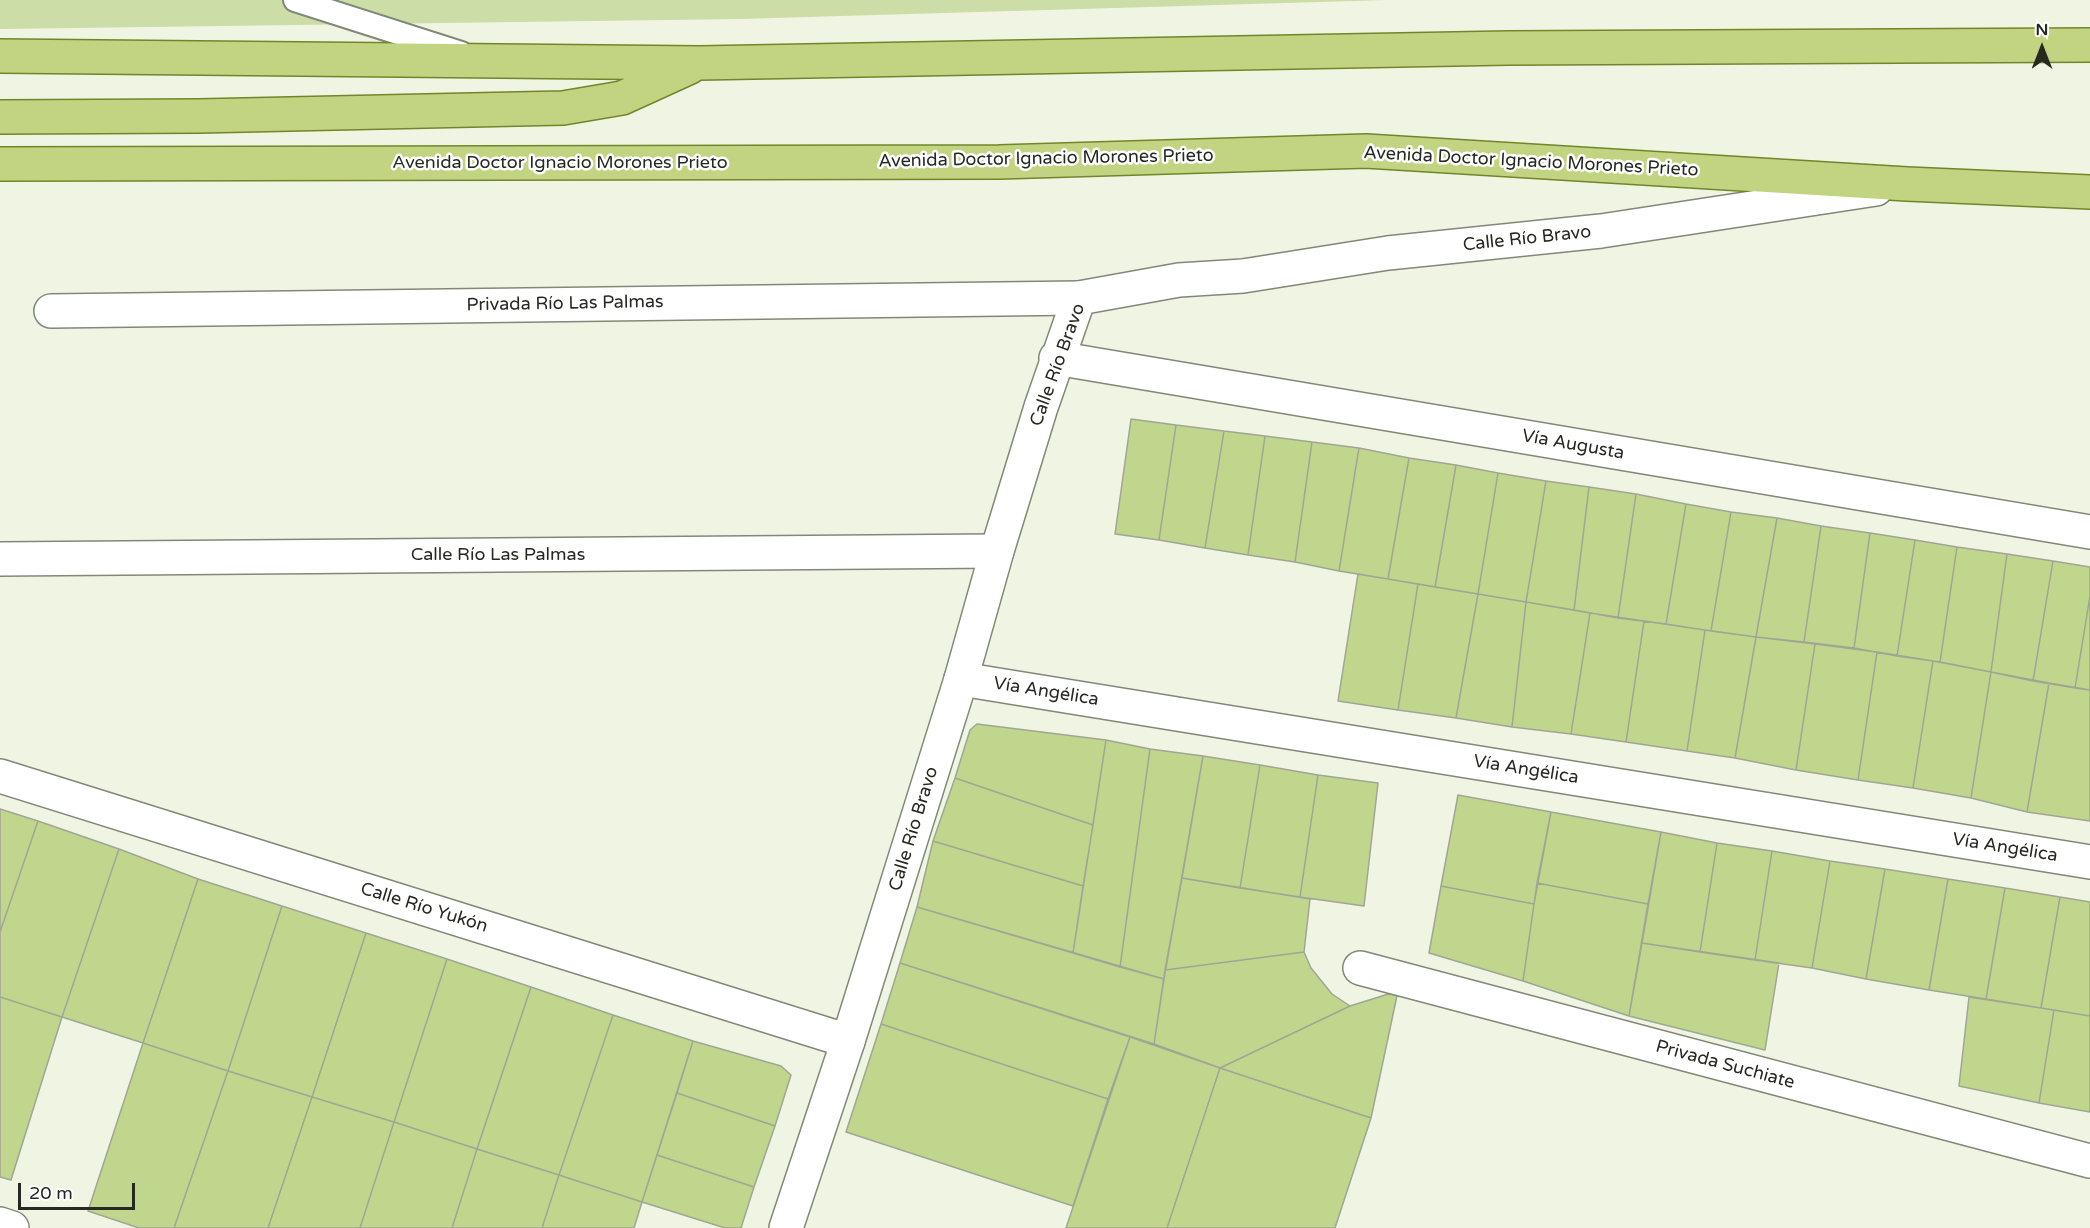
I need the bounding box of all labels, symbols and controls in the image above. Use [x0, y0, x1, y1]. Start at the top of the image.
north arrow [2012, 18, 2072, 78]
text: N [2036, 20, 2048, 40]
street label: Avenida Doctor Ignacio Morones Prieto [1363, 142, 1699, 182]
street label: Avenida Doctor Ignacio Morones Prieto [878, 145, 1214, 173]
street label: Avenida Doctor Ignacio Morones Prieto [392, 152, 728, 174]
street label: Calle Río Bravo [1462, 222, 1592, 256]
street label: Privada Río Las Palmas [466, 291, 664, 317]
street label: Calle Río Bravo [1026, 301, 1090, 429]
street label: Vía Augusta [1520, 425, 1626, 465]
street label: Calle Río Las Palmas [411, 544, 585, 566]
street label: Vía Angélica [992, 673, 1100, 711]
street label: Vía Angélica [1472, 751, 1580, 789]
street label: Calle Río Bravo [885, 764, 943, 894]
street label: Vía Angélica [1951, 829, 2059, 867]
street label: Calle Río Yukón [358, 878, 490, 938]
street label: Privada Suchiate [1653, 1036, 1797, 1094]
scale bar [21, 1171, 138, 1209]
text: 20 m [29, 1182, 73, 1204]

